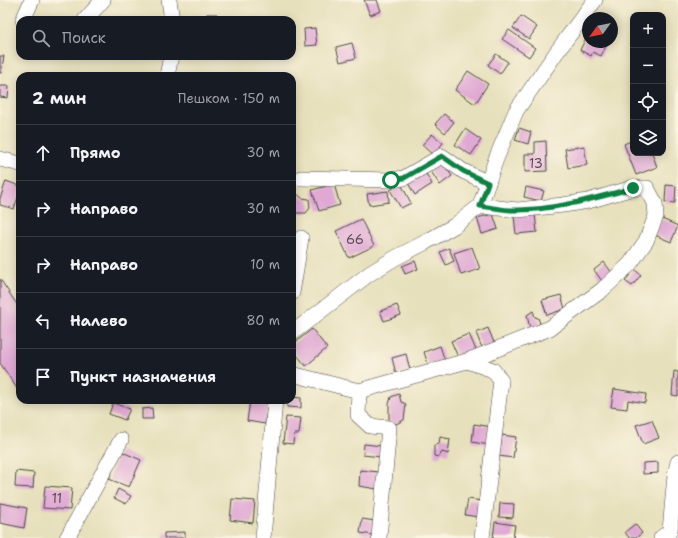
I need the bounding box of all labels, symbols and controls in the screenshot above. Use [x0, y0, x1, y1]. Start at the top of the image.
north arrow [582, 12, 618, 48]
map controls [630, 12, 666, 156]
button: + [630, 12, 666, 48]
search box [16, 16, 296, 60]
icon: search [30, 27, 52, 49]
text: Поиск [62, 28, 106, 48]
button: − [630, 48, 666, 84]
button: locate [630, 84, 666, 120]
text: 2 мин [32, 87, 87, 109]
text: Пешком · 150 m [178, 90, 280, 107]
button: layers [630, 120, 666, 156]
icon: ahead [32, 142, 54, 164]
text: Прямо [70, 143, 120, 163]
text: 30 m [246, 144, 280, 161]
house number: 13 [529, 155, 543, 172]
route start [382, 171, 400, 189]
route end [624, 179, 642, 197]
icon: right [32, 198, 54, 220]
text: Направо [70, 199, 138, 219]
text: 30 m [246, 200, 280, 217]
house number: 66 [346, 231, 364, 248]
icon: right [32, 254, 54, 276]
text: Направо [70, 255, 138, 275]
text: 10 m [250, 256, 280, 273]
icon: left [32, 310, 54, 332]
text: Налево [70, 311, 128, 331]
text: 80 m [246, 312, 280, 329]
icon: arrive [32, 366, 54, 388]
text: Пункт назначения [70, 367, 216, 387]
house number: 11 [52, 490, 62, 507]

